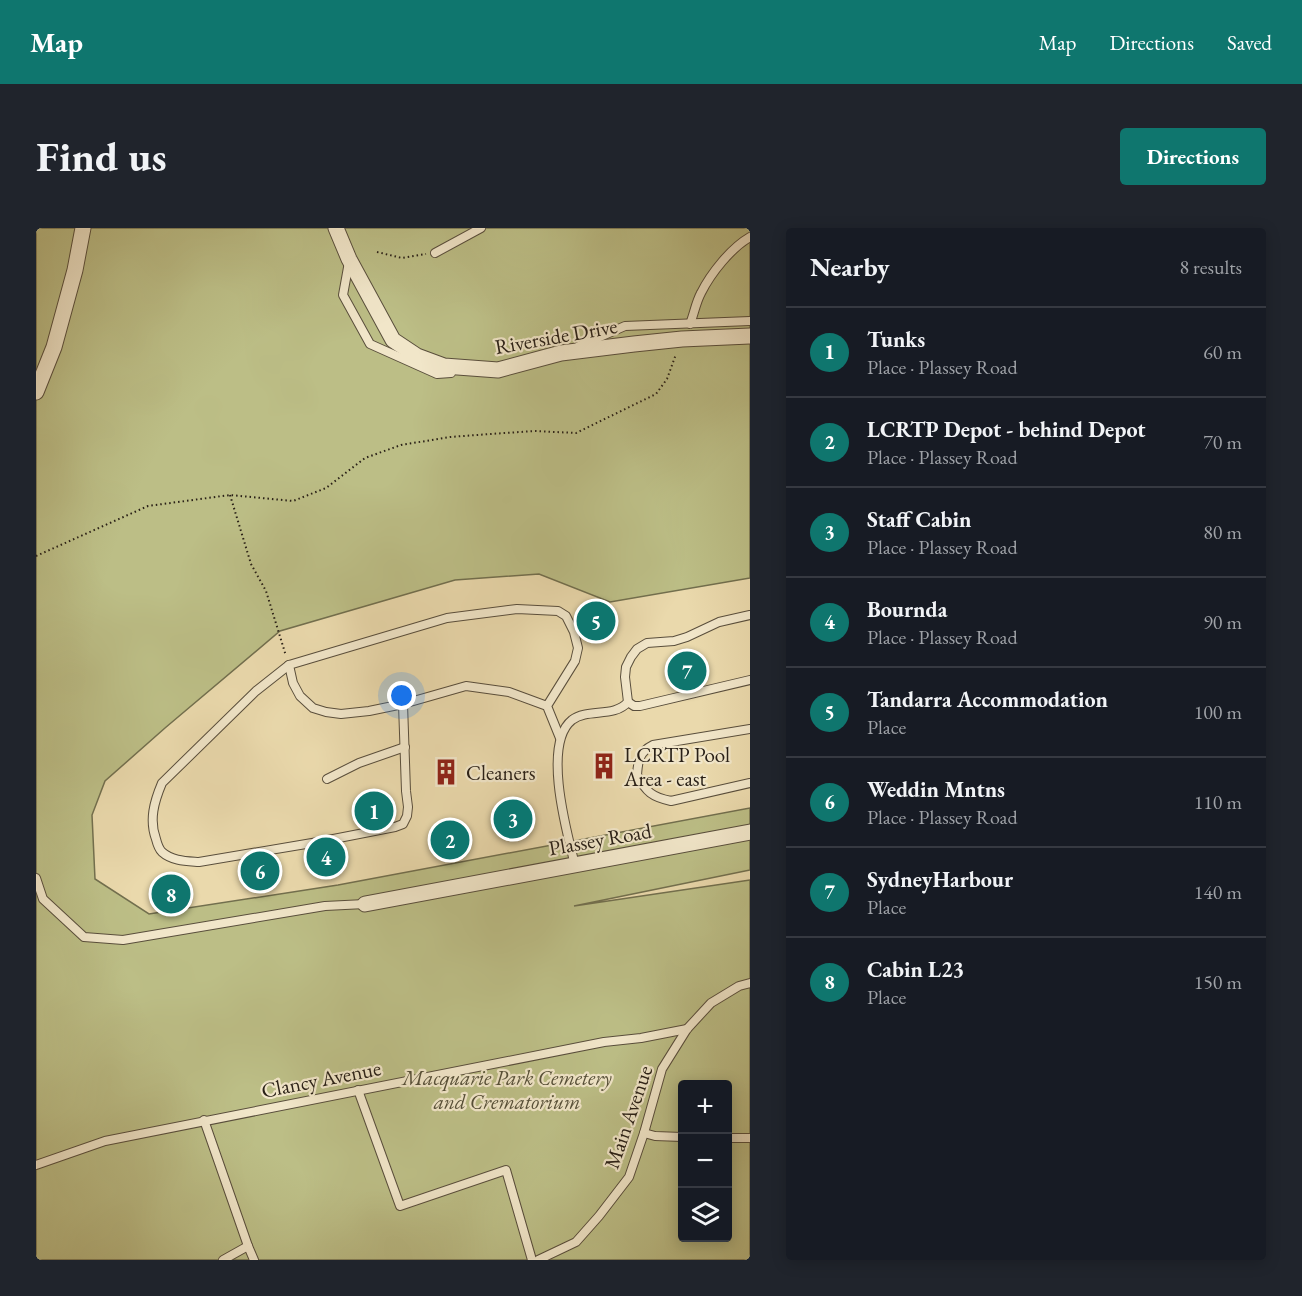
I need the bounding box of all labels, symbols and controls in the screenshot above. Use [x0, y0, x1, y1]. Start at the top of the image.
text: Map [30, 24, 83, 60]
text: Map [1039, 29, 1076, 56]
text: Directions [1109, 29, 1194, 56]
text: Saved [1227, 29, 1272, 56]
button: Directions [1120, 128, 1266, 185]
text: Find us [36, 129, 167, 184]
text: Nearby [810, 250, 890, 284]
text: 8 results [1179, 254, 1242, 280]
street label: Riverside Drive [493, 312, 619, 360]
text: Tunks [867, 325, 925, 354]
text: 1 [824, 339, 835, 365]
text: 60 m [1203, 339, 1242, 365]
text: Place · Plassey Road [867, 354, 1018, 380]
text: LCRTP Depot - behind Depot [867, 415, 1146, 444]
text: 2 [824, 429, 835, 455]
text: 70 m [1203, 429, 1242, 455]
text: Place · Plassey Road [867, 444, 1018, 470]
text: Staff Cabin [867, 505, 971, 534]
text: 3 [824, 519, 835, 545]
text: 80 m [1203, 519, 1242, 545]
text: Place · Plassey Road [867, 534, 1018, 560]
text: Bournda [867, 595, 947, 624]
pin: 5 [576, 598, 616, 644]
text: 4 [824, 609, 835, 635]
text: 90 m [1203, 609, 1242, 635]
text: Place · Plassey Road [867, 624, 1018, 650]
pin: 7 [668, 648, 706, 694]
your location [387, 681, 416, 710]
text: Tandarra Accommodation [867, 685, 1108, 714]
text: 5 [824, 699, 835, 725]
text: 100 m [1194, 699, 1242, 725]
text: Place [867, 714, 906, 740]
place label: LCRTP Pool Area - east [623, 741, 730, 792]
building icon: LCRTP Pool Area - east [589, 751, 619, 781]
building icon: Cleaners [431, 757, 461, 787]
place label: Cleaners [466, 759, 536, 786]
text: Weddin Mntns [867, 775, 1005, 804]
pin: 1 [354, 788, 394, 834]
text: 6 [824, 789, 835, 815]
text: 110 m [1194, 789, 1242, 815]
pin: 3 [494, 796, 532, 842]
text: Place · Plassey Road [867, 804, 1018, 830]
street label: Plassey Road [546, 817, 654, 861]
pin: 2 [430, 818, 470, 862]
pin: 4 [306, 834, 346, 880]
pin: 6 [240, 848, 280, 894]
text: SydneyHarbour [867, 865, 1013, 894]
pin: 8 [152, 872, 190, 916]
text: 7 [824, 879, 835, 905]
text: 140 m [1194, 879, 1242, 905]
text: Place [867, 894, 906, 920]
text: Cabin L23 [867, 955, 964, 984]
text: 8 [824, 969, 835, 995]
text: 150 m [1194, 969, 1242, 995]
text: Place [867, 984, 906, 1010]
street label: Clancy Avenue [259, 1054, 383, 1104]
street label: Main Avenue [598, 1062, 658, 1172]
park label: Macquarie Park Cemetery and Crematorium [400, 1064, 612, 1115]
map controls [678, 1080, 732, 1242]
button: + [678, 1080, 732, 1134]
button: − [678, 1134, 732, 1188]
button: layers [678, 1188, 732, 1242]

